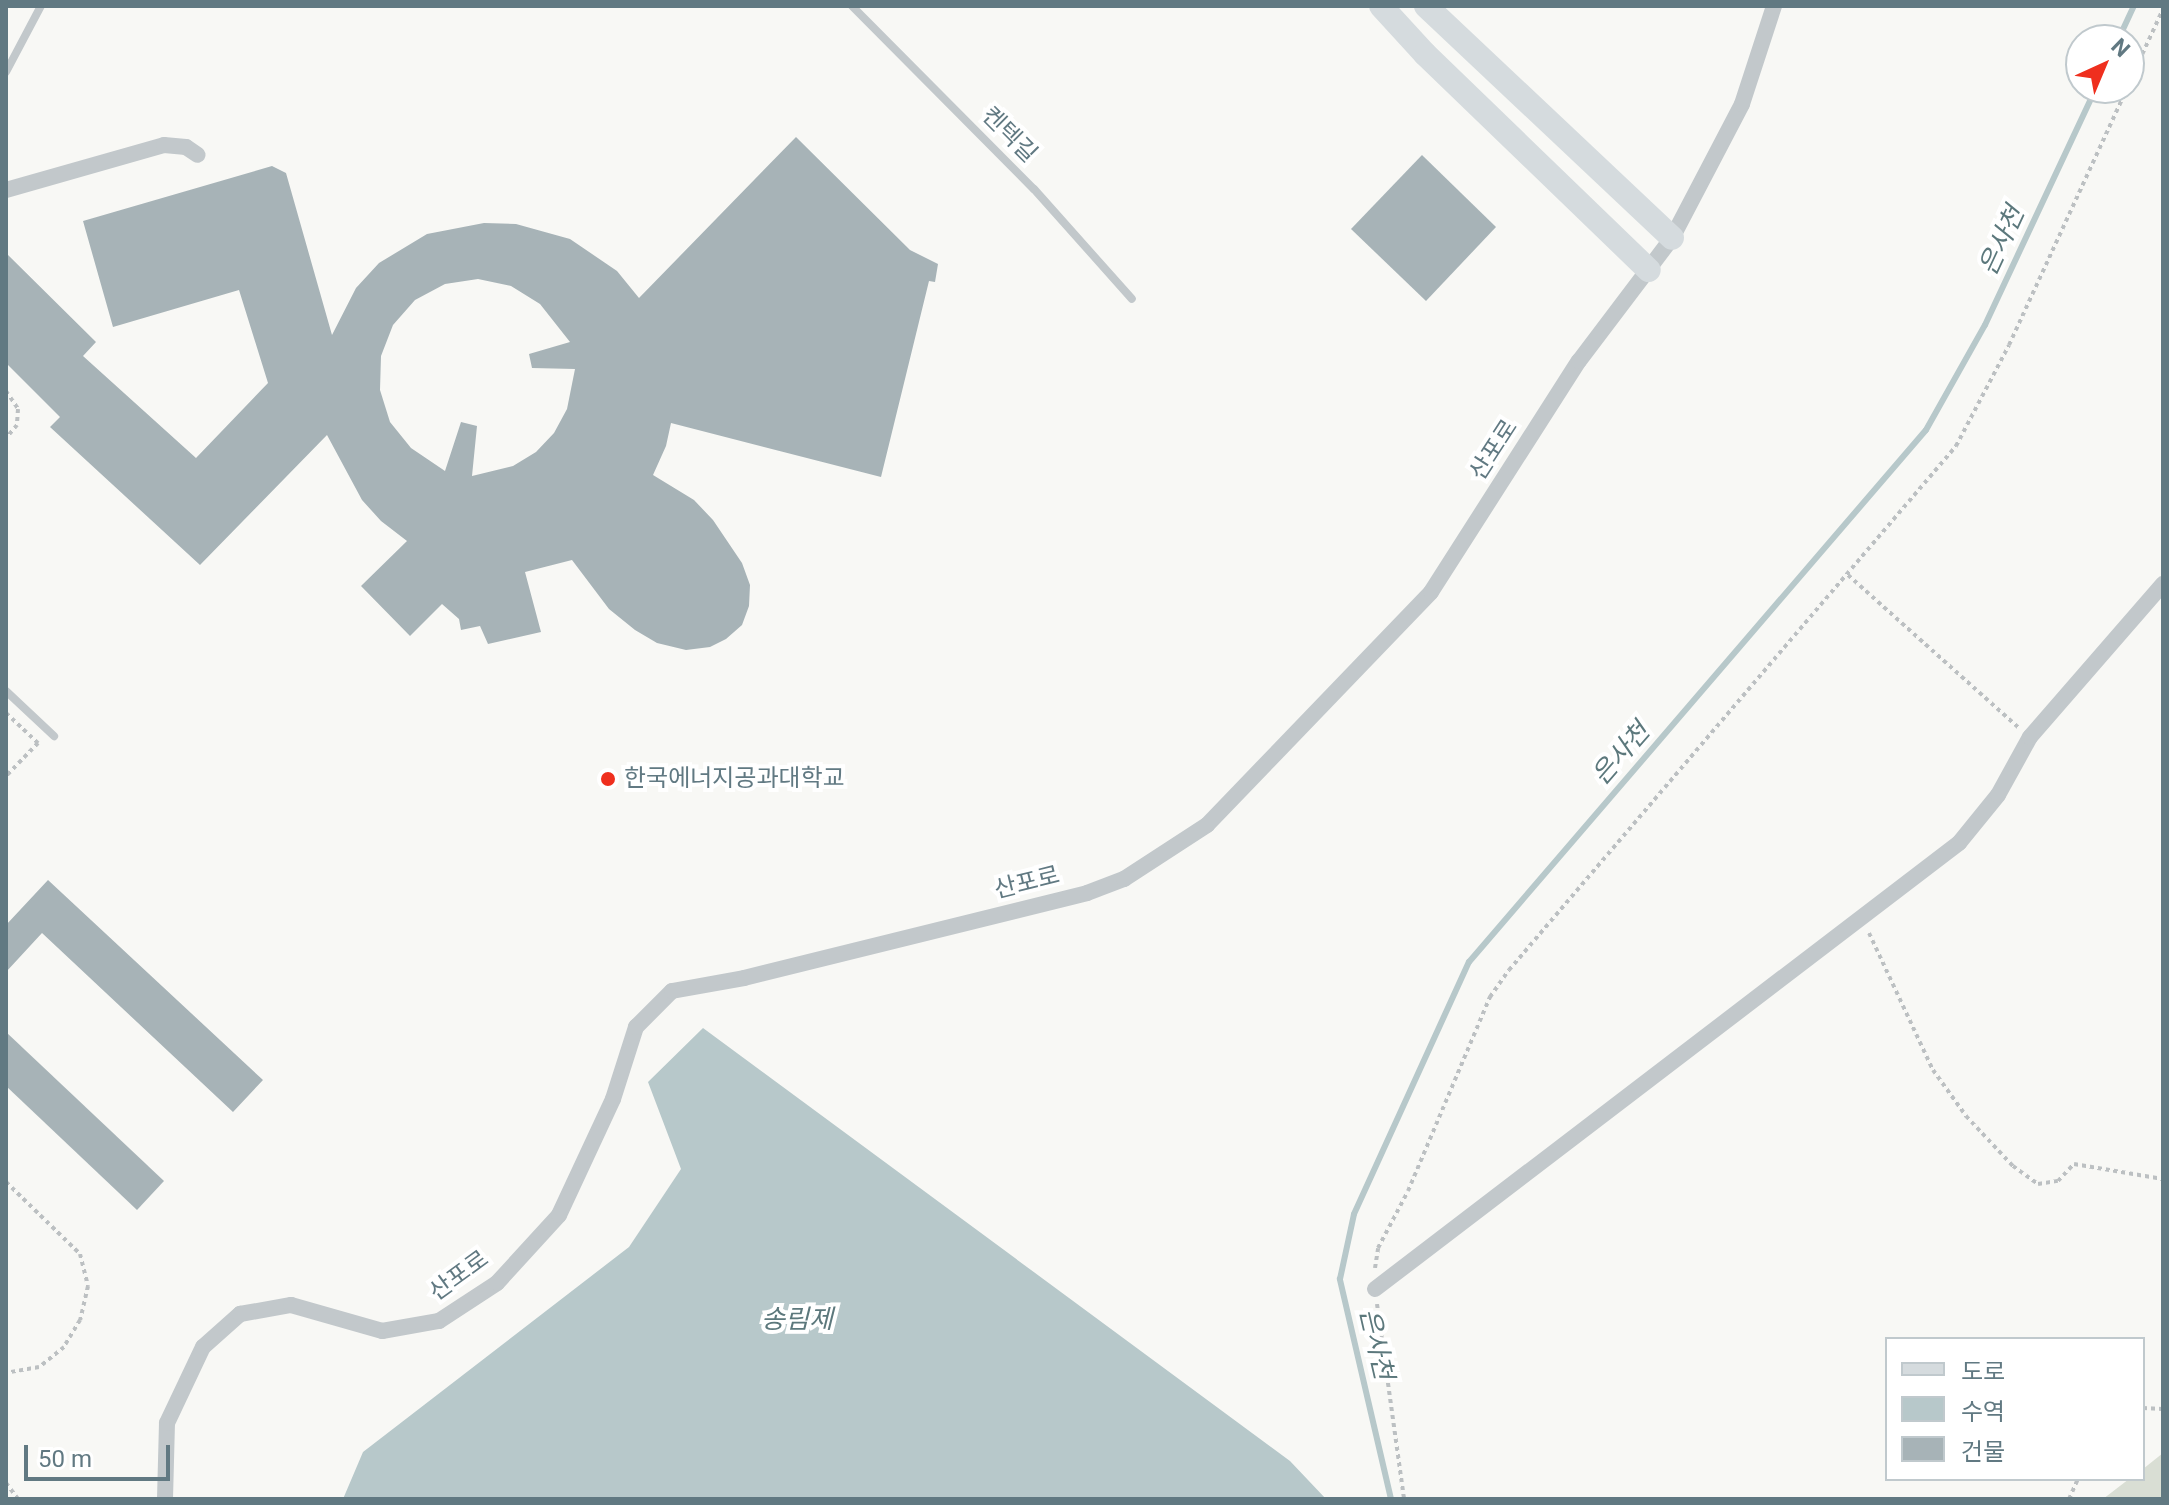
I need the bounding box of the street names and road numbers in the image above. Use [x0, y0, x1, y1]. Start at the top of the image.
street label: 켄텍길 [975, 101, 1043, 169]
street label: 산포로 [1464, 414, 1524, 486]
street label: 산포로 [991, 861, 1063, 905]
street label: 산포로 [424, 1245, 494, 1307]

